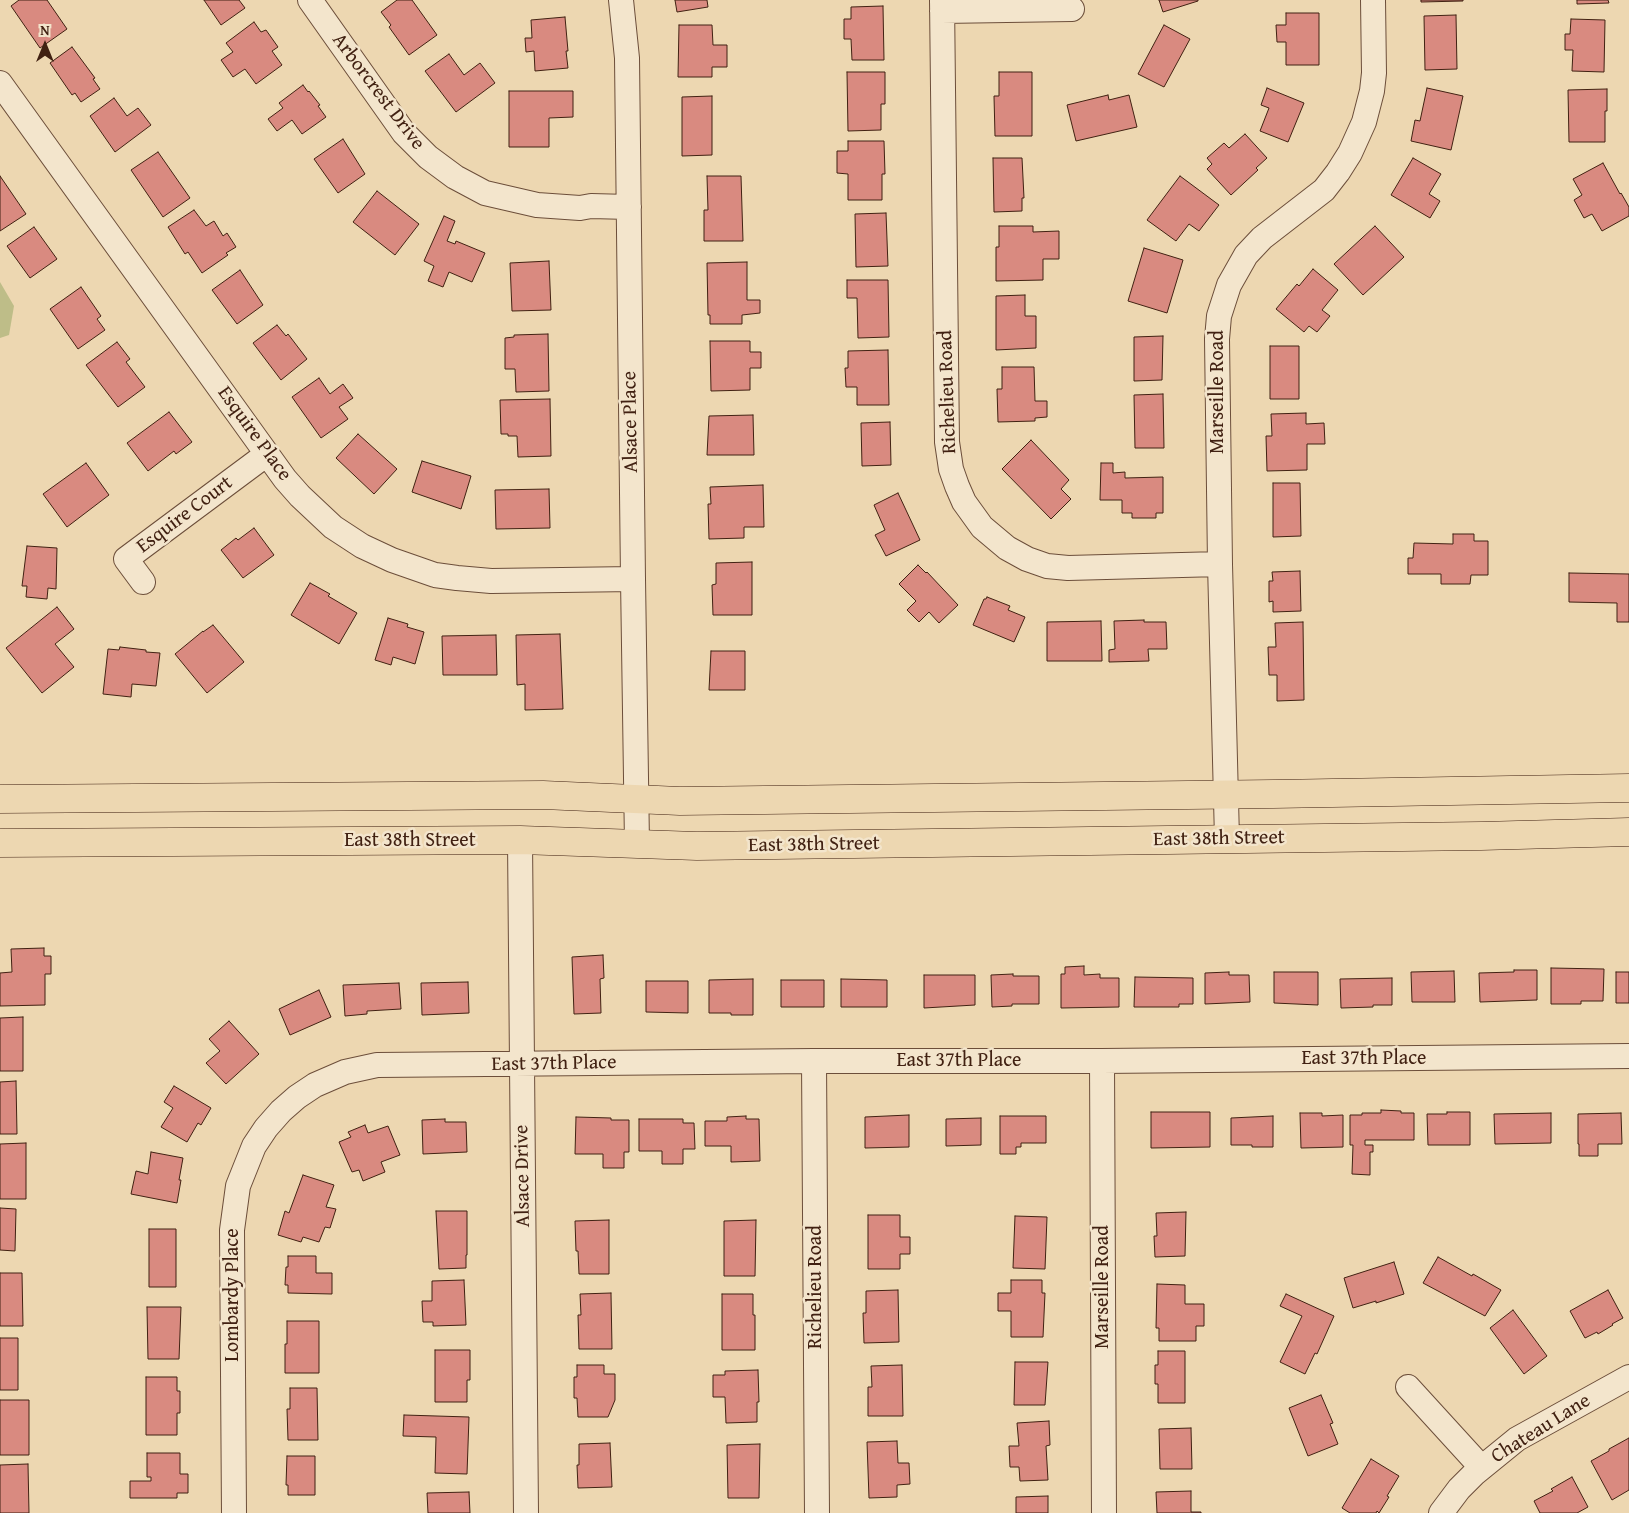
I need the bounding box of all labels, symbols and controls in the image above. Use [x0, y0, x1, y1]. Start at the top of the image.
north arrow [20, 20, 70, 70]
text: N [40, 20, 50, 40]
street label: Arborcrest Drive [326, 29, 430, 155]
street label: Richelieu Road [934, 330, 962, 454]
street label: Marseille Road [1206, 330, 1230, 454]
street label: Alsace Place [618, 371, 644, 473]
street label: Esquire Place [212, 382, 296, 486]
street label: Esquire Court [132, 471, 238, 559]
street label: East 38th Street [1153, 826, 1285, 852]
street label: East 38th Street [344, 829, 476, 853]
street label: East 38th Street [748, 832, 880, 858]
street label: East 37th Place [1302, 1047, 1426, 1071]
street label: East 37th Place [896, 1049, 1022, 1073]
street label: East 37th Place [491, 1051, 617, 1077]
street label: Alsace Drive [510, 1124, 536, 1228]
street label: Richelieu Road [804, 1225, 828, 1349]
street label: Marseille Road [1091, 1225, 1115, 1349]
street label: Lombardy Place [221, 1228, 245, 1362]
street label: Chateau Lane [1487, 1389, 1595, 1469]

